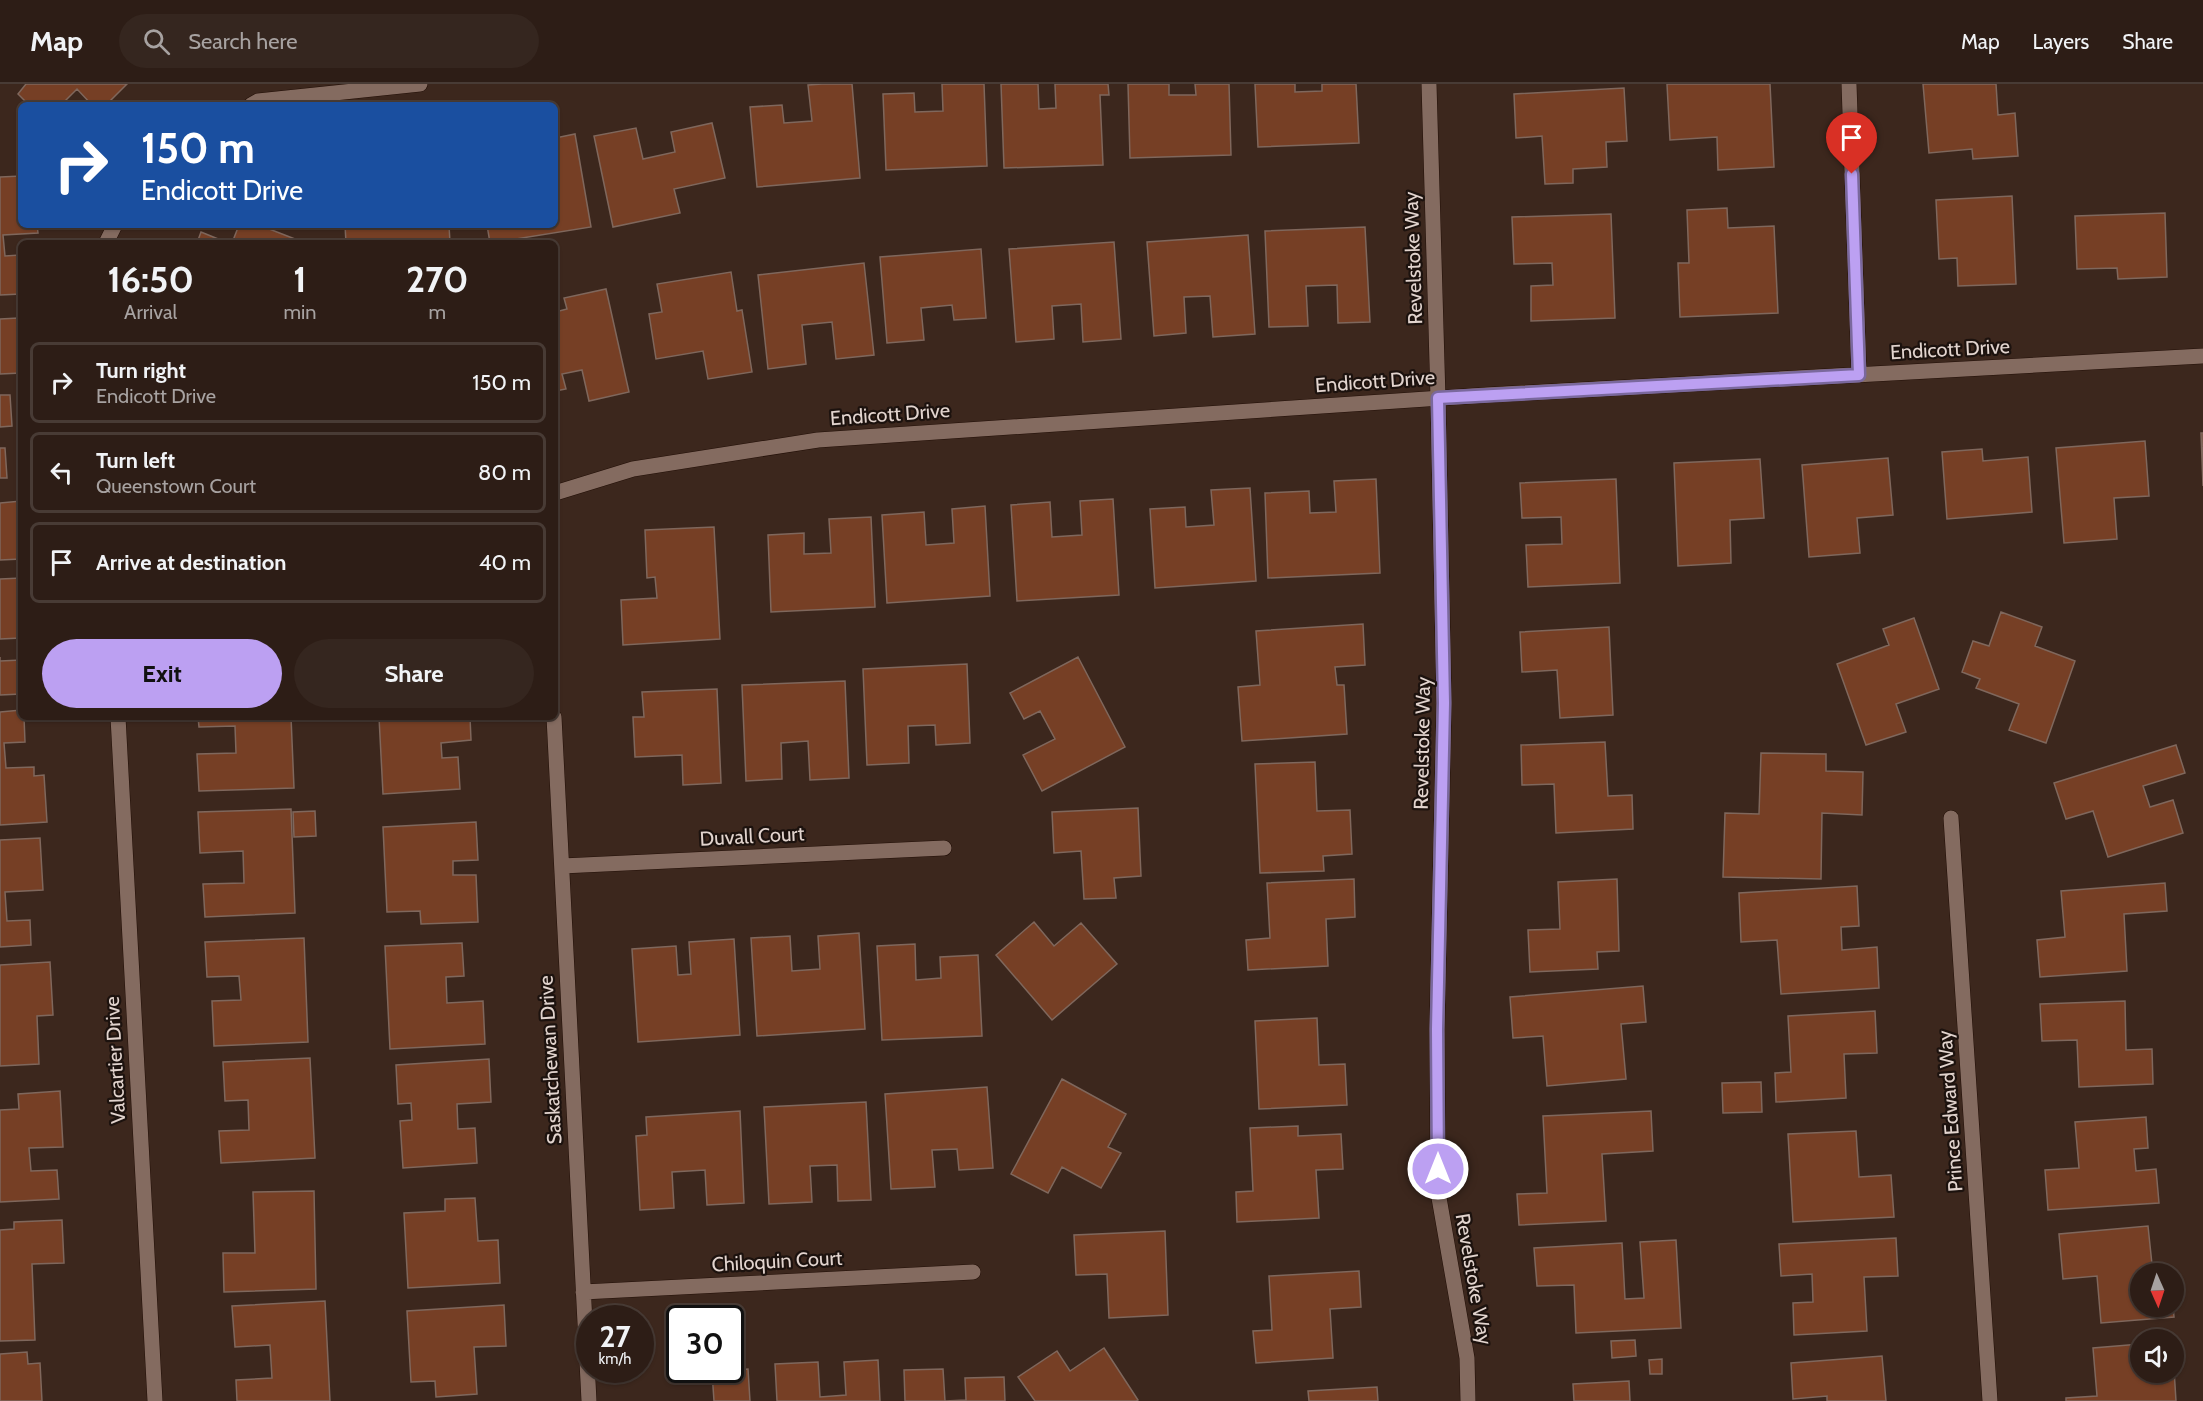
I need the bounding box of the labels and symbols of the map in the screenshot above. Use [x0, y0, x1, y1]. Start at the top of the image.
pin [1826, 112, 1877, 174]
street label: Revelstoke Way [1399, 191, 1427, 325]
street label: Endicott Drive [1889, 334, 2011, 364]
street label: Endicott Drive [1314, 365, 1436, 397]
street label: Endicott Drive [829, 398, 951, 430]
street label: Revelstoke Way [1409, 676, 1435, 810]
street label: Duvall Court [699, 821, 805, 851]
street label: Saskatchewan Drive [534, 975, 566, 1145]
street label: Valcartier Drive [100, 996, 130, 1124]
street label: Prince Edward Way [1932, 1030, 1968, 1192]
position arrow [1406, 1137, 1470, 1201]
street label: Revelstoke Way [1451, 1211, 1497, 1347]
street label: Chiloquin Court [711, 1246, 843, 1276]
north arrow [2130, 1263, 2184, 1317]
speed limit sign: 30 [666, 1305, 744, 1383]

